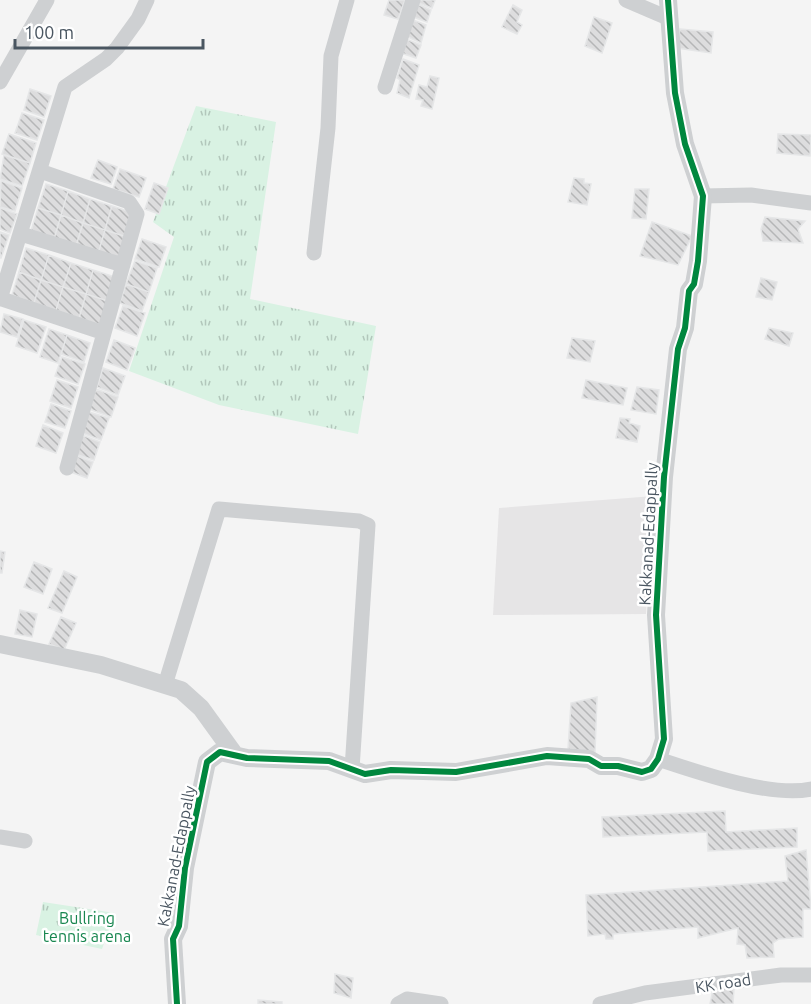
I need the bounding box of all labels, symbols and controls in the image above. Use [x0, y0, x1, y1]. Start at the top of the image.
scale bar [15, 12, 202, 50]
text: 100 m [24, 22, 74, 42]
street label: Kakkanad-Edappally [635, 462, 661, 606]
street label: Kakkanad-Edappally [154, 784, 199, 928]
park label: Bullring tennis arena [43, 909, 131, 945]
street label: KK road [694, 970, 752, 996]

